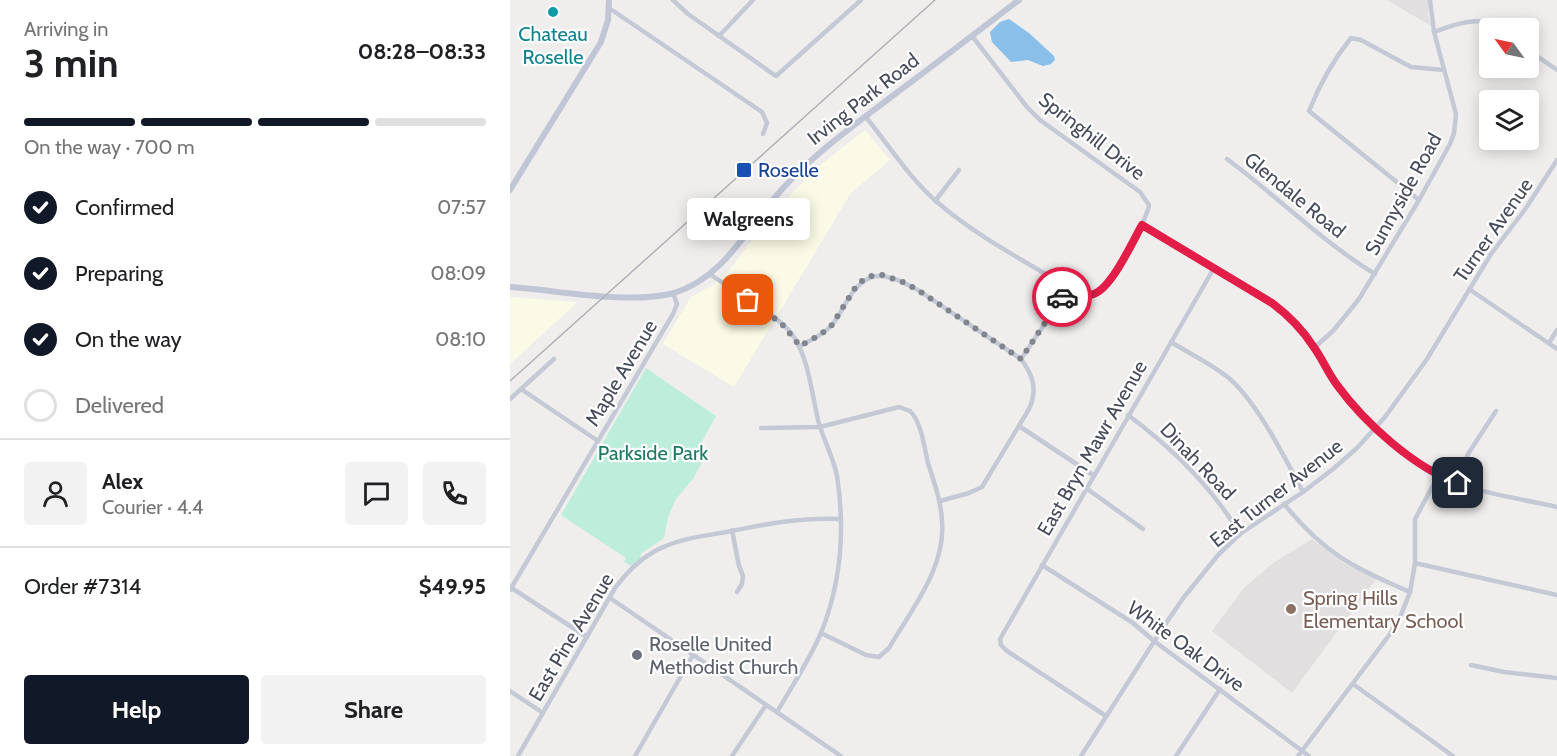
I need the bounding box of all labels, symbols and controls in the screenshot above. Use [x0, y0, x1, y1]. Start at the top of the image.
marker: Chateau Roselle [546, 5, 560, 19]
text: Arriving in [24, 17, 108, 41]
north arrow [1479, 18, 1539, 78]
map controls [1479, 18, 1539, 150]
place label: Chateau Roselle [518, 22, 588, 69]
text: 08:28–08:33 [358, 38, 486, 65]
text: 3 min [24, 39, 119, 87]
street label: Irving Park Road [802, 48, 924, 150]
street label: Springhill Drive [1034, 87, 1150, 185]
button: layers [1479, 90, 1539, 150]
street label: Sunnyside Road [1360, 129, 1446, 259]
text: On the way · 700 m [24, 135, 195, 159]
street label: Glendale Road [1240, 147, 1350, 243]
place label: Roselle [758, 158, 819, 182]
marker: Roselle [735, 161, 753, 179]
street label: Turner Avenue [1448, 173, 1538, 287]
icon: check [24, 191, 57, 224]
text: Confirmed [75, 194, 174, 221]
text: 07:57 [437, 195, 486, 219]
callout: Walgreens [686, 198, 810, 240]
text: Walgreens [703, 207, 794, 231]
icon: check [24, 257, 57, 290]
text: Preparing [75, 260, 163, 287]
text: 08:09 [430, 261, 486, 285]
courier [1032, 267, 1092, 327]
pin [722, 274, 773, 325]
icon: car [1046, 281, 1079, 314]
icon: bag [731, 283, 764, 316]
street label: Maple Avenue [580, 316, 662, 430]
icon: check [24, 323, 57, 356]
text: On the way [75, 326, 182, 353]
text: 08:10 [435, 327, 486, 351]
street label: East Bryn Mawr Avenue [1032, 356, 1152, 540]
text: Delivered [75, 392, 164, 419]
street label: Dinah Road [1155, 417, 1241, 505]
street label: East Turner Avenue [1205, 434, 1347, 552]
park label: Parkside Park [598, 441, 708, 465]
pin [1432, 457, 1483, 508]
button: person [24, 462, 87, 525]
button: chat [345, 462, 408, 525]
button: phone [423, 462, 486, 525]
icon: home [1441, 466, 1474, 499]
text: Alex [102, 468, 143, 495]
text: Courier · 4.4 [102, 495, 203, 519]
street label: East Pine Avenue [523, 569, 619, 705]
text: Order #7314 [24, 573, 141, 600]
text: $49.95 [419, 573, 486, 600]
place label: Spring Hills Elementary School [1303, 586, 1464, 633]
street label: White Oak Drive [1123, 596, 1249, 696]
marker: Spring Hills Elementary School [1284, 602, 1298, 616]
place label: Roselle United Methodist Church [649, 632, 798, 679]
marker: Roselle United Methodist Church [630, 648, 644, 662]
button: Help [24, 675, 249, 744]
button: Share [261, 675, 486, 744]

